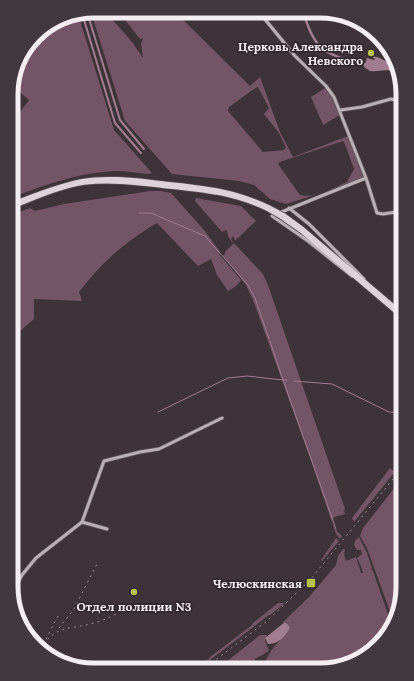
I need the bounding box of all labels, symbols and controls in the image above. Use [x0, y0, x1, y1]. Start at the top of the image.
place label: Церковь Александра Невского [238, 39, 364, 68]
marker: Церковь Александра Невского [366, 48, 376, 58]
place label: Челюскинская [213, 576, 302, 591]
marker: Челюскинская [305, 577, 317, 589]
marker: Отдел полиции N3 [129, 587, 139, 597]
place label: Отдел полиции N3 [76, 599, 192, 614]

